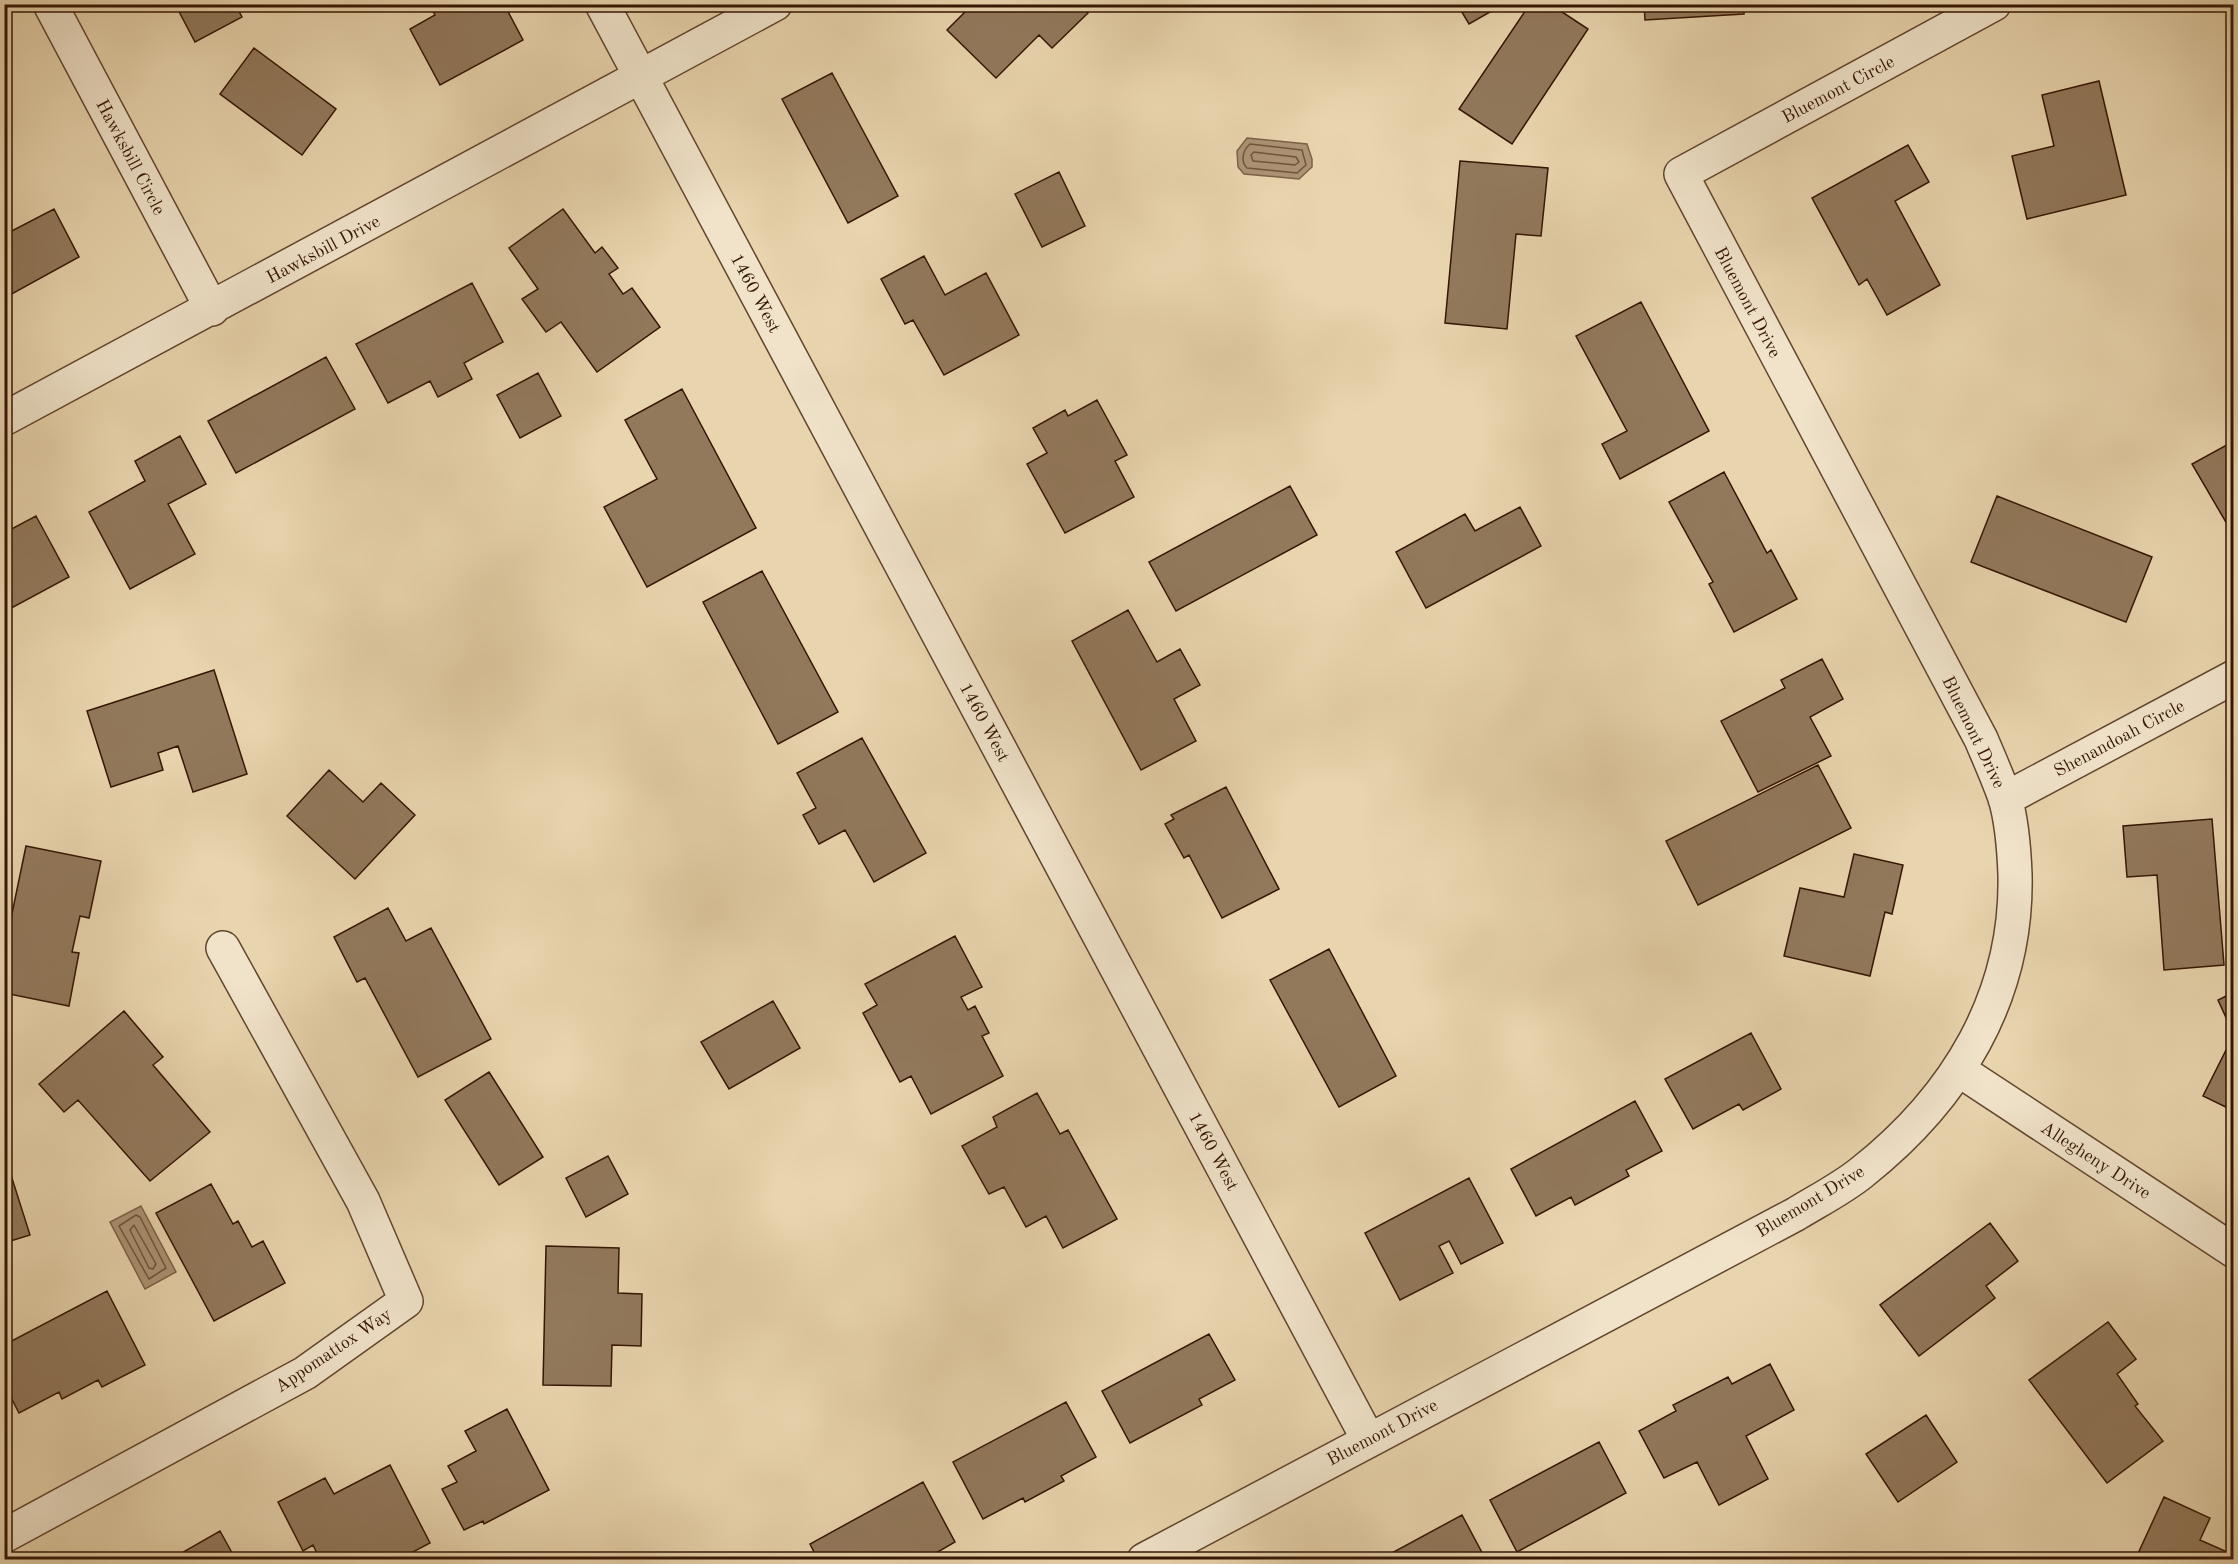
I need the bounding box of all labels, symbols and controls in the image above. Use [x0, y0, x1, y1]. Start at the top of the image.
street label: Bluemont Circle [1779, 53, 1898, 127]
street label: Hawksbill Circle [92, 97, 168, 218]
street label: Hawksbill Drive [264, 212, 383, 287]
street label: Bluemont Drive [1710, 244, 1784, 361]
street label: 1460 West [727, 251, 783, 336]
street label: Bluemont Drive [1938, 673, 2008, 792]
street label: 1460 West [956, 680, 1012, 765]
street label: Shenandoah Circle [2051, 697, 2188, 781]
street label: 1460 West [1185, 1109, 1241, 1194]
street label: Allegheny Drive [2037, 1119, 2154, 1203]
street label: Bluemont Drive [1753, 1163, 1868, 1241]
street label: Appomattox Way [272, 1305, 395, 1396]
street label: Bluemont Drive [1324, 1396, 1441, 1470]

